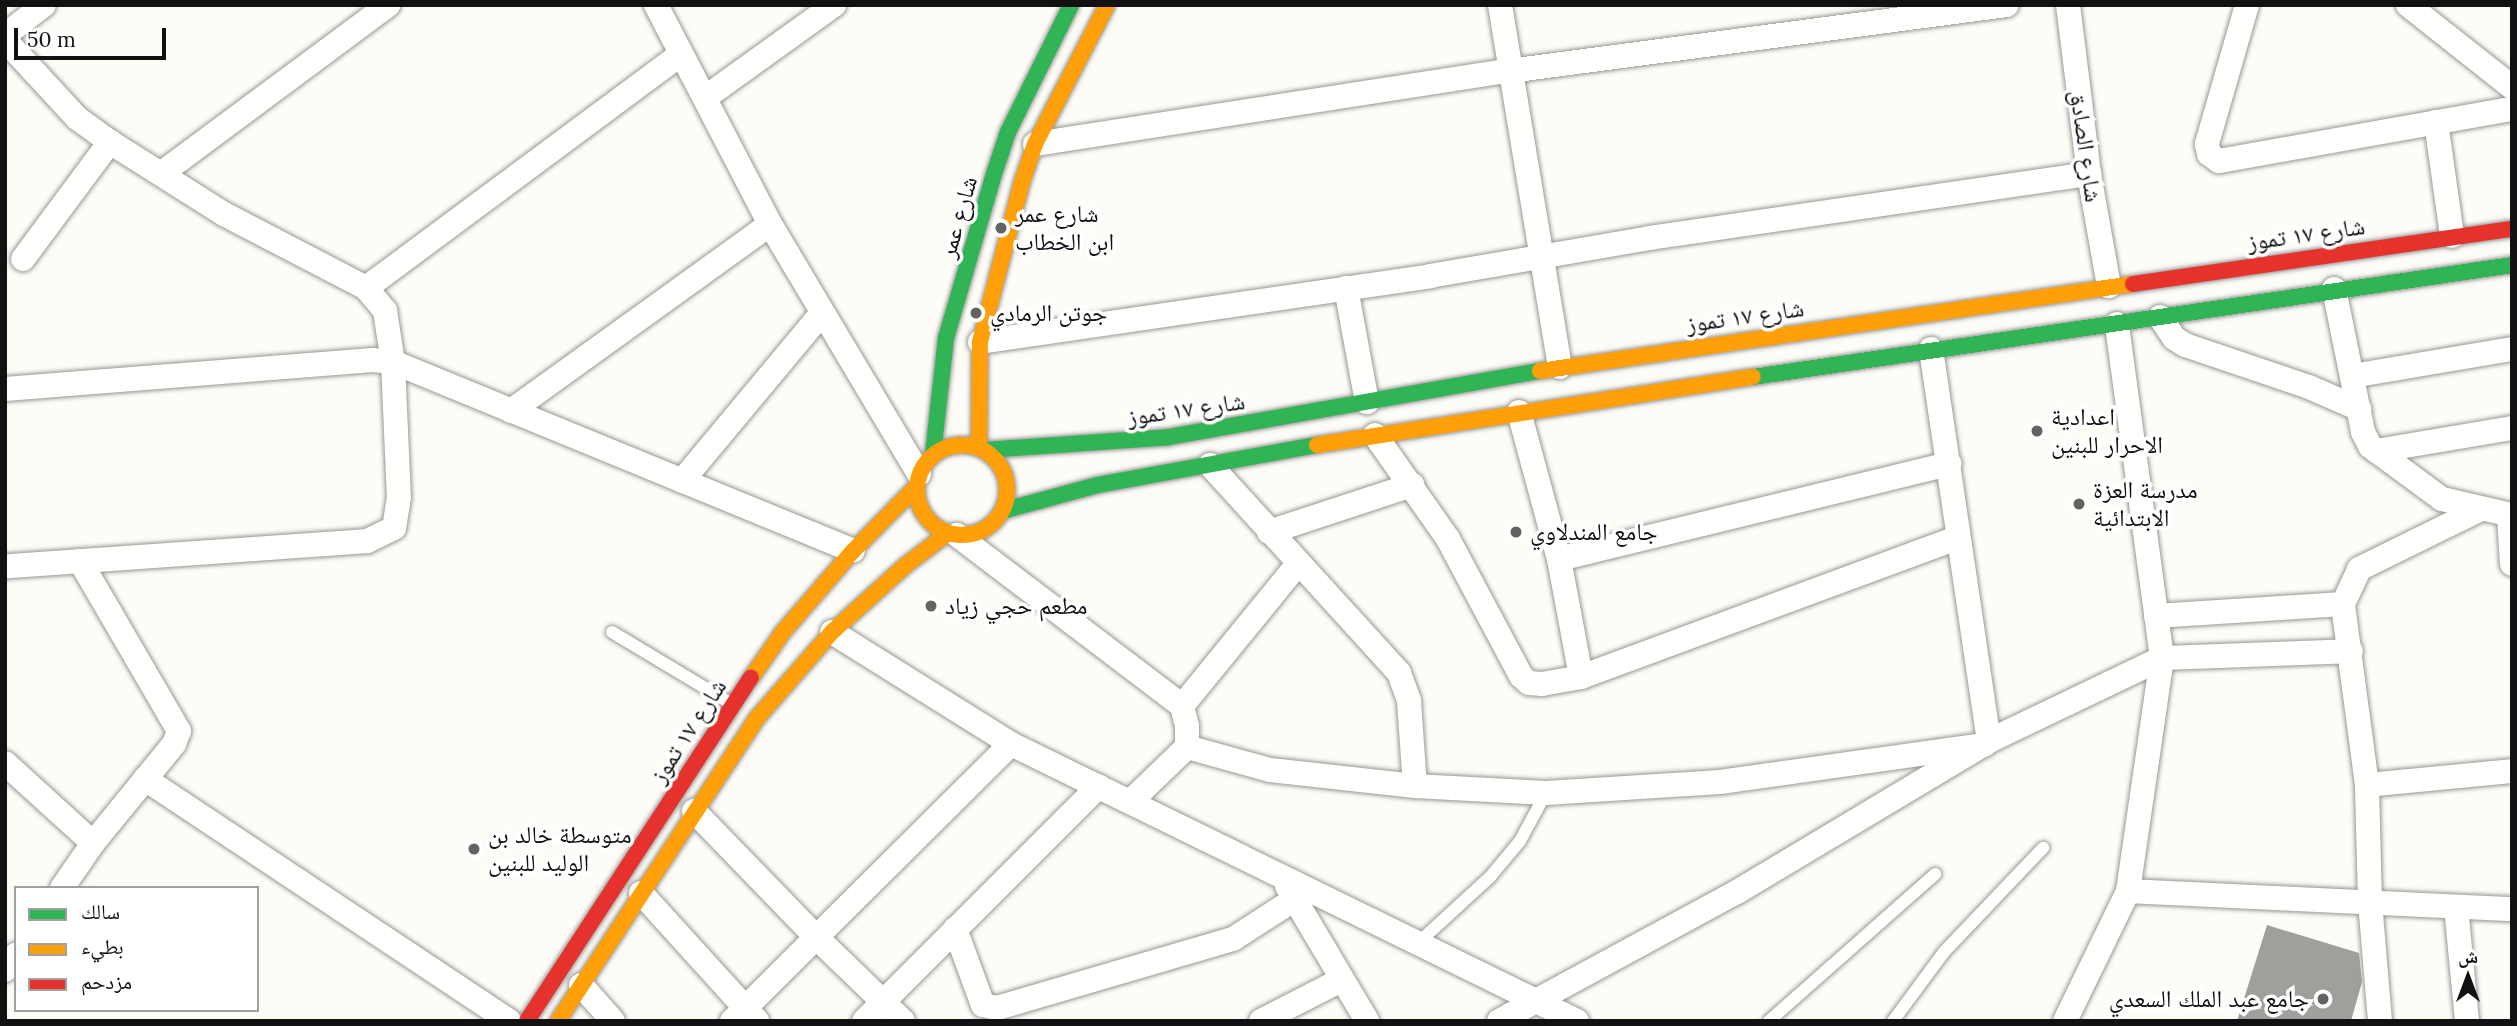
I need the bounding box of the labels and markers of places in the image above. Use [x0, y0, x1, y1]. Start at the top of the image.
place label: شارع عمر ابن الخطاب [1015, 200, 1114, 256]
marker: شارع عمر ابن الخطاب [993, 220, 1009, 236]
place label: جوتن الرمادي [990, 299, 1107, 327]
marker: جوتن الرمادي [968, 305, 984, 321]
place label: اعدادية الاحرار للبنين [2051, 403, 2163, 459]
marker: اعدادية الاحرار للبنين [2029, 423, 2045, 439]
place label: مدرسة العزة الابتدائية [2093, 476, 2198, 532]
marker: مدرسة العزة الابتدائية [2071, 496, 2087, 512]
place label: جامع المندلاوي [1530, 518, 1658, 546]
marker: جامع المندلاوي [1508, 524, 1524, 540]
place label: مطعم حجي زياد [945, 592, 1088, 620]
marker: مطعم حجي زياد [923, 598, 939, 614]
place label: متوسطة خالد بن الوليد للبنين [488, 821, 632, 877]
marker: متوسطة خالد بن الوليد للبنين [466, 841, 482, 857]
place label: جامع عبد الملك السعدي [2109, 985, 2309, 1013]
marker: جامع عبد الملك السعدي [2315, 991, 2331, 1007]

